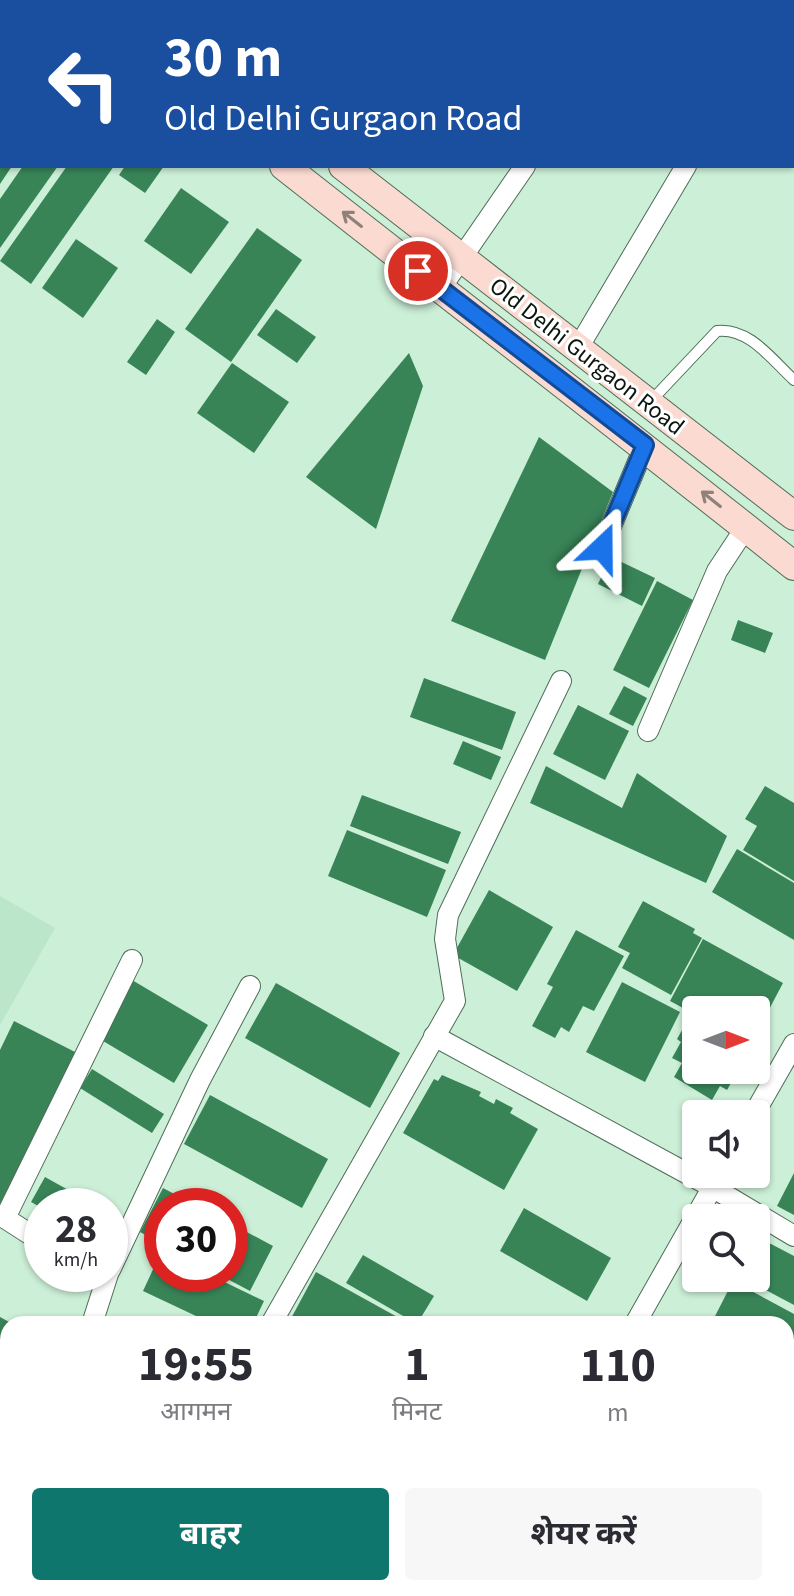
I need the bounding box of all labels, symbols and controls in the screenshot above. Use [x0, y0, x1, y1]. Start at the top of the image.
text: 30 m [164, 19, 282, 98]
icon: left [32, 32, 136, 136]
text: Old Delhi Gurgaon Road [164, 93, 522, 144]
one-way arrow [342, 210, 363, 228]
pin [384, 237, 452, 305]
icon: arrive [396, 249, 440, 293]
street label: Old Delhi Gurgaon Road [482, 269, 692, 444]
one-way arrow [702, 490, 722, 508]
position arrow [560, 506, 644, 590]
north arrow [682, 996, 770, 1084]
map controls [682, 996, 770, 1292]
button: sound [682, 1100, 770, 1188]
speed limit sign: 30 [144, 1188, 248, 1292]
text: 28 [55, 1201, 97, 1258]
button: search [682, 1204, 770, 1292]
text: km/h [54, 1246, 98, 1274]
text: 19:55 [138, 1331, 254, 1399]
text: 1 [404, 1331, 430, 1399]
text: 110 [580, 1332, 656, 1400]
text: आगमन [160, 1393, 232, 1430]
text: मिनट [392, 1393, 442, 1430]
text: m [607, 1394, 629, 1431]
button: बाहर [32, 1488, 389, 1580]
button: शेयर करें [405, 1488, 762, 1580]

